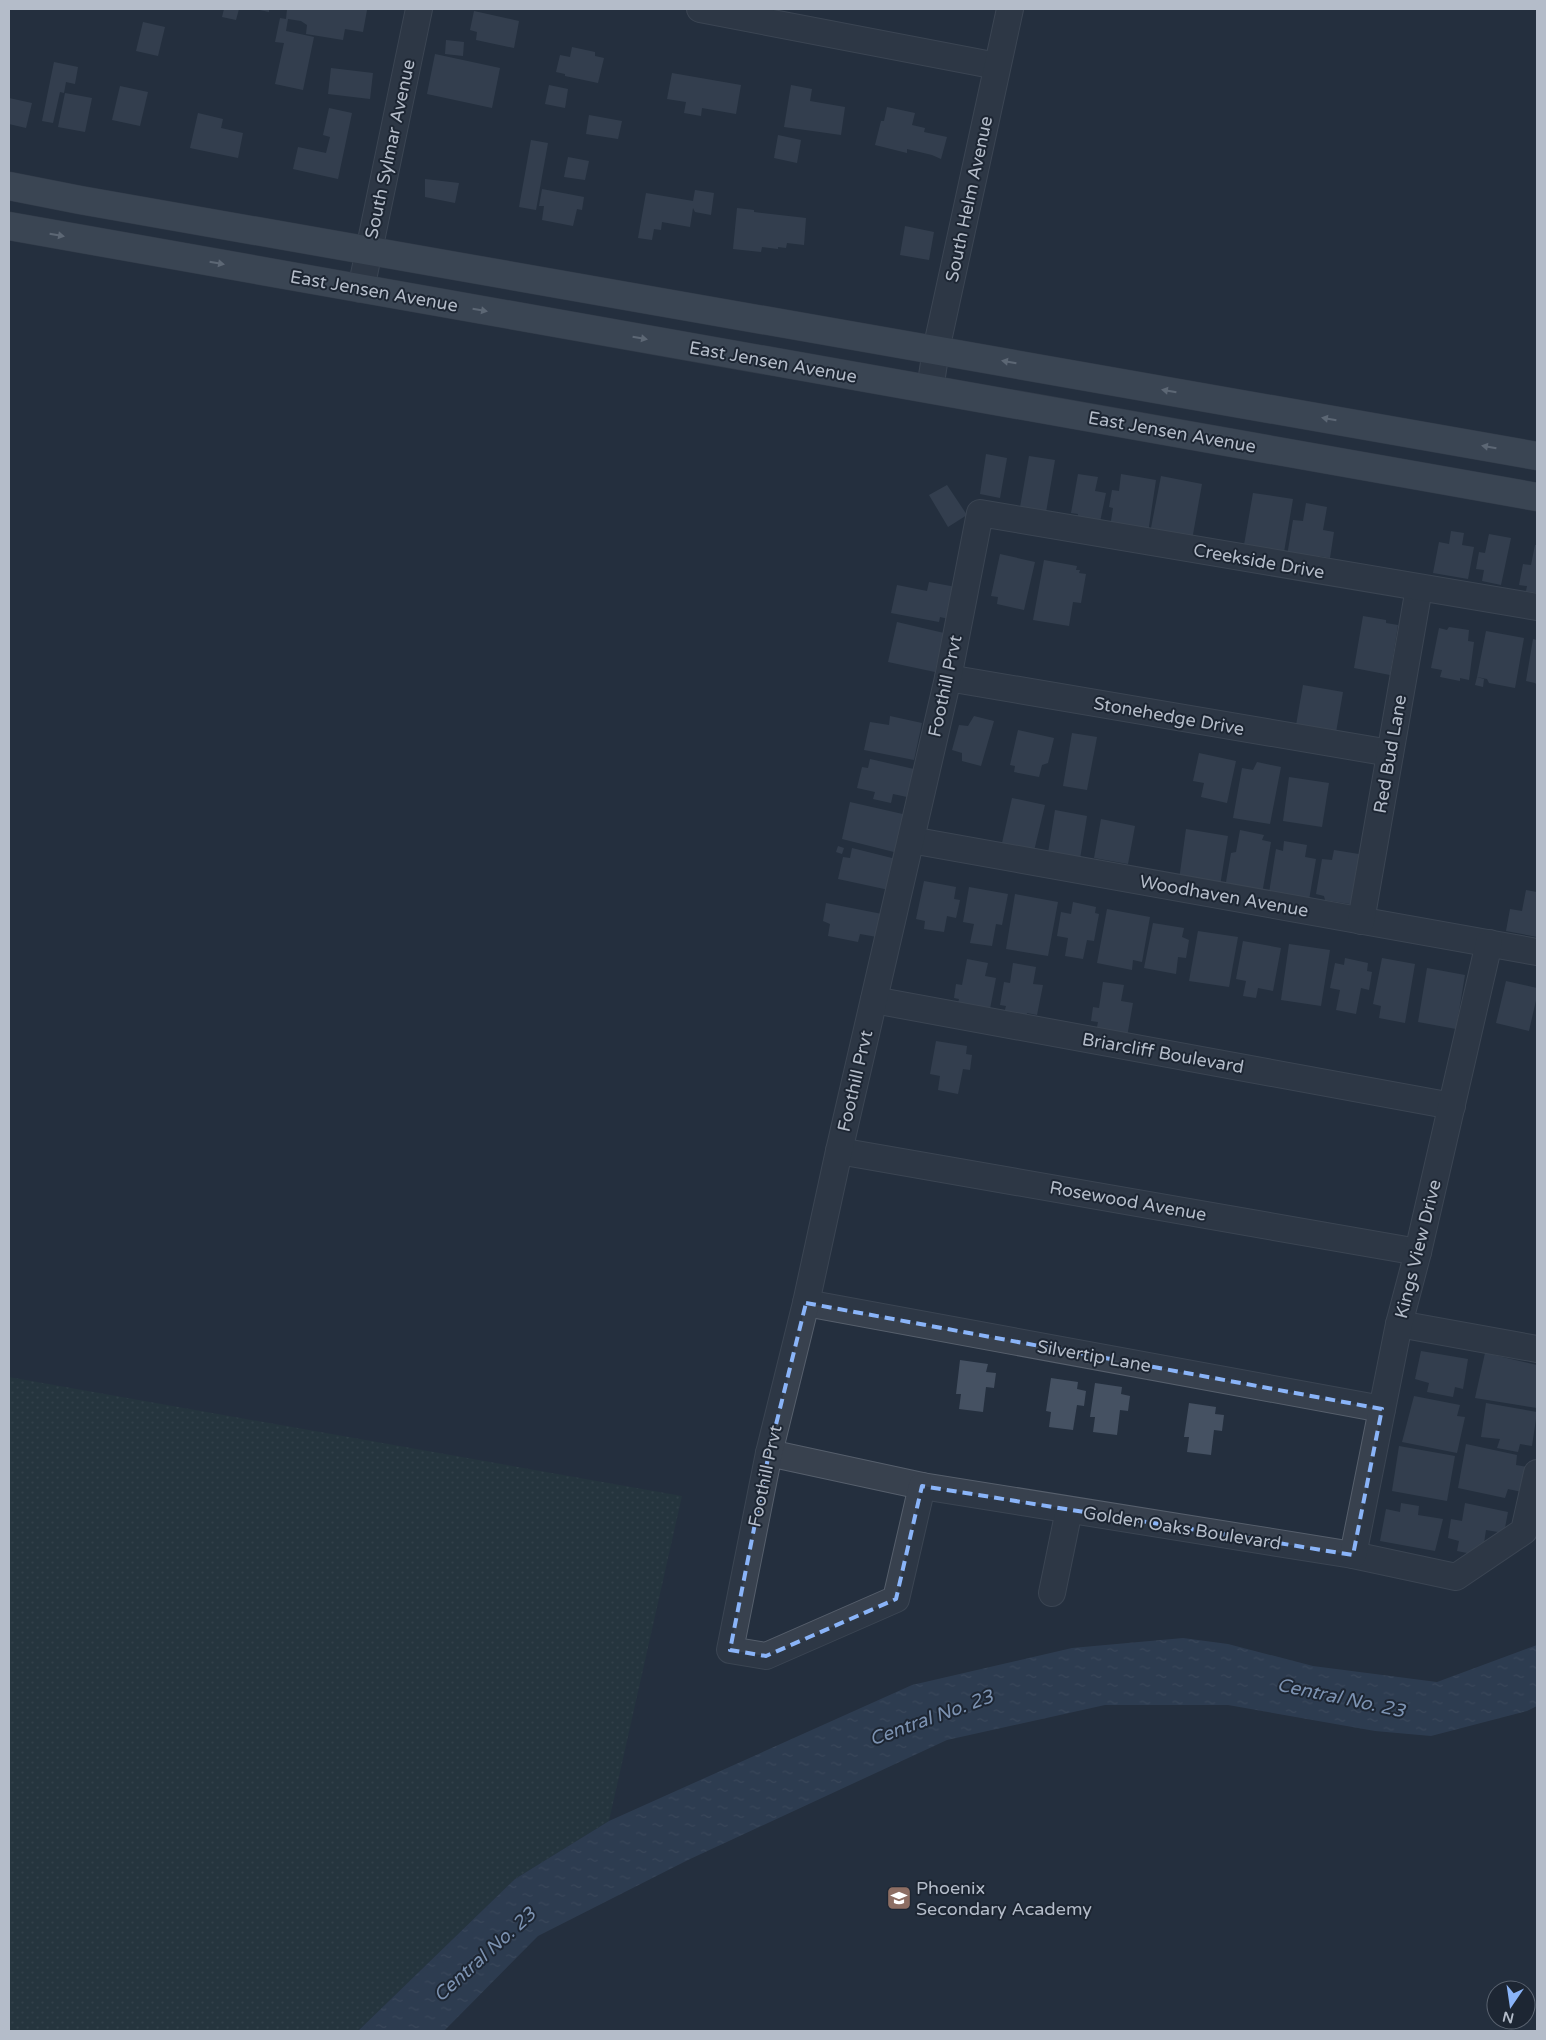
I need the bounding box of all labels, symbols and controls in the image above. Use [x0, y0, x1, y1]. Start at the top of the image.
street label: South Sylmar Avenue [360, 57, 420, 241]
street label: South Helm Avenue [941, 114, 997, 284]
one-way arrow [49, 231, 65, 239]
one-way arrow [209, 260, 225, 268]
street label: East Jensen Avenue [288, 265, 460, 317]
one-way arrow [472, 306, 488, 314]
one-way arrow [633, 335, 649, 343]
street label: East Jensen Avenue [687, 336, 859, 388]
one-way arrow [1001, 358, 1017, 366]
one-way arrow [1161, 386, 1177, 394]
street label: East Jensen Avenue [1086, 406, 1258, 458]
one-way arrow [1321, 414, 1337, 422]
one-way arrow [1481, 443, 1497, 451]
street label: Creekside Drive [1192, 539, 1326, 583]
street label: Foothill Prvt [923, 633, 967, 739]
street label: Stonehedge Drive [1092, 692, 1246, 740]
street label: Red Bud Lane [1369, 693, 1411, 815]
street label: Woodhaven Avenue [1138, 870, 1310, 922]
street label: Foothill Prvt [833, 1028, 877, 1134]
street label: Briarcliff Boulevard [1080, 1028, 1246, 1078]
street label: Rosewood Avenue [1048, 1176, 1208, 1226]
street label: Kings View Drive [1390, 1177, 1446, 1321]
street label: Silvertip Lane [1035, 1335, 1153, 1377]
street label: Foothill Prvt [743, 1423, 787, 1529]
street label: Golden Oaks Boulevard [1081, 1501, 1283, 1555]
water label: Central No. 23 [1275, 1674, 1408, 1722]
water label: Central No. 23 [867, 1685, 997, 1751]
place label: Phoenix Secondary Academy [916, 1877, 1092, 1920]
school or university icon: Phoenix Secondary Academy [886, 1885, 912, 1911]
water label: Central No. 23 [429, 1902, 541, 2006]
north arrow [1486, 1980, 1536, 2030]
text: N [1501, 2008, 1516, 2027]

